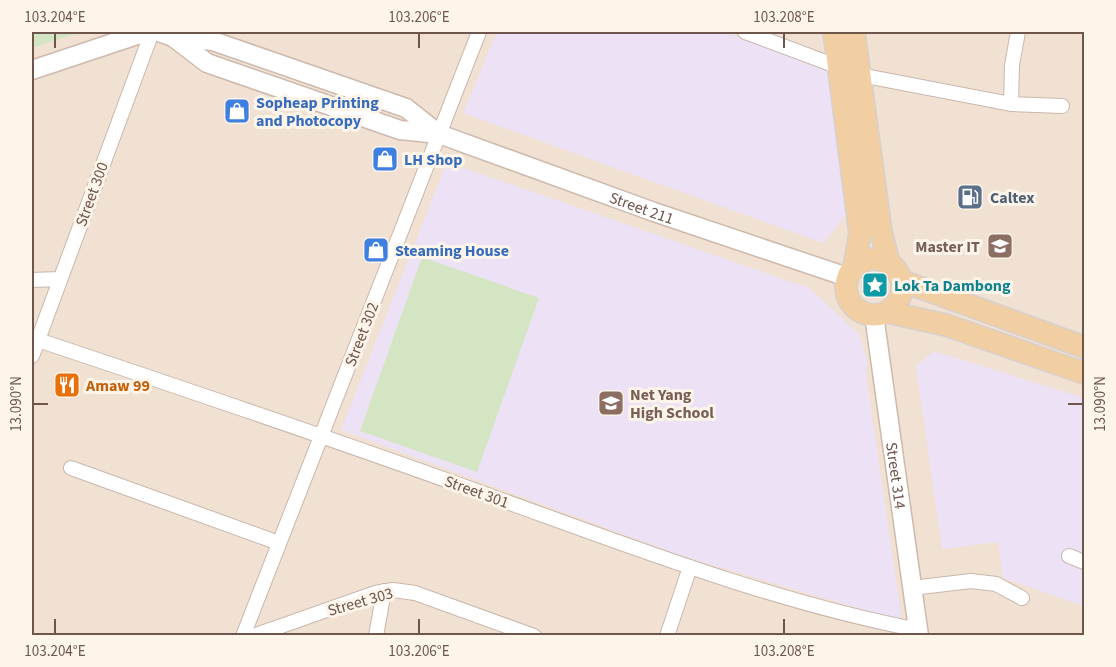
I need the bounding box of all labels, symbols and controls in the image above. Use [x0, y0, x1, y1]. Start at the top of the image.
text: 103.204°E [24, 7, 86, 28]
text: 103.206°E [388, 7, 450, 28]
text: 103.208°E [753, 7, 815, 28]
place label: Sopheap Printing and Photocopy [256, 92, 379, 132]
shop icon: Sopheap Printing and Photocopy [222, 96, 252, 126]
shop icon: LH Shop [370, 144, 400, 174]
place label: LH Shop [404, 149, 462, 171]
street label: Street 300 [70, 159, 114, 230]
fuel station icon: Caltex [955, 182, 985, 212]
street label: Street 211 [606, 187, 677, 230]
place label: Caltex [990, 187, 1034, 209]
school or university icon: Master IT [985, 231, 1015, 261]
shop icon: Steaming House [361, 235, 391, 265]
place label: Master IT [915, 236, 980, 258]
place label: Steaming House [395, 240, 509, 262]
place icon: Lok Ta Dambong [860, 270, 890, 300]
place label: Lok Ta Dambong [894, 275, 1011, 297]
street label: Street 302 [340, 299, 384, 370]
restaurant icon: Amaw 99 [52, 370, 82, 400]
place label: Amaw 99 [85, 375, 150, 397]
text: 13.090°N [6, 376, 27, 432]
text: 13.090°N [1090, 376, 1111, 432]
place label: Net Yang High School [630, 384, 714, 424]
school or university icon: Net Yang High School [596, 388, 626, 418]
street label: Street 314 [880, 441, 911, 510]
street label: Street 301 [441, 470, 512, 514]
street label: Street 303 [325, 582, 396, 622]
text: 103.204°E [24, 641, 86, 662]
text: 103.206°E [388, 641, 450, 662]
text: 103.208°E [753, 641, 815, 662]

